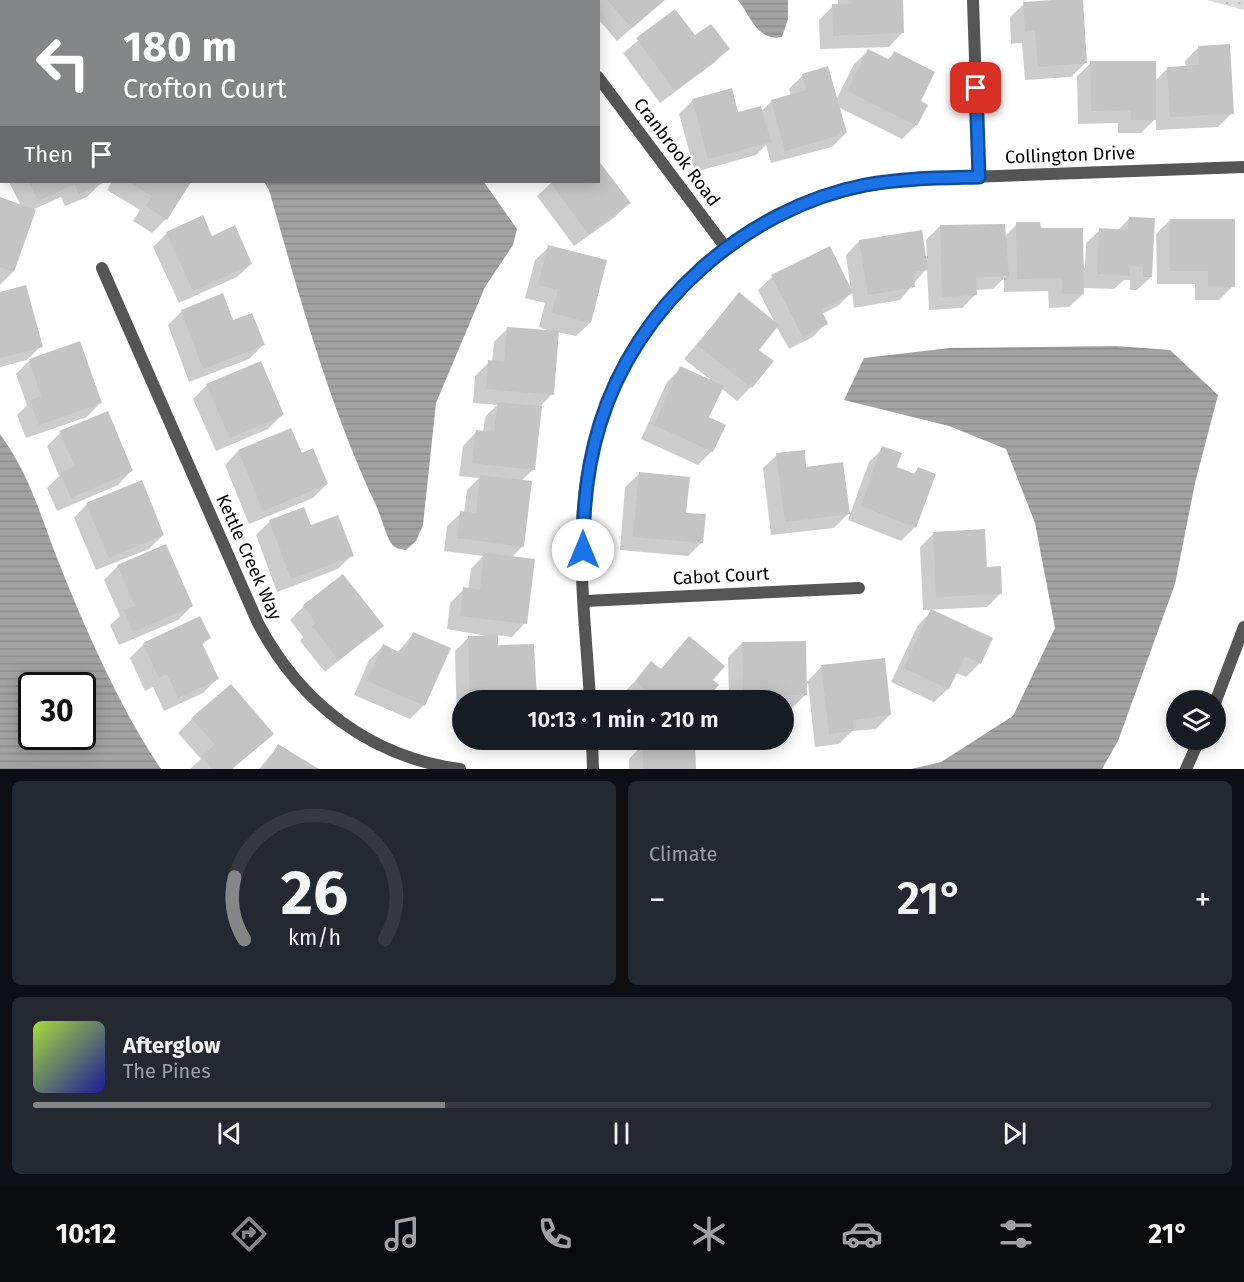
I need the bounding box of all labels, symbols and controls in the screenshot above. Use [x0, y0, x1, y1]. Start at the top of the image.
text: 180 m [123, 22, 237, 72]
icon: left [24, 24, 102, 102]
pin [950, 62, 1001, 113]
icon: arrive [959, 71, 992, 104]
text: Crofton Court [123, 73, 286, 105]
street label: Cranbrook Road [629, 93, 725, 211]
icon: arrive [85, 138, 118, 171]
text: Then [24, 141, 73, 168]
street label: Collington Drive [1005, 142, 1135, 168]
street label: Kettle Creek Way [211, 491, 287, 623]
position arrow [551, 518, 615, 582]
street label: Cabot Court [672, 562, 770, 590]
speed limit sign: 30 [18, 672, 96, 750]
map controls [1166, 690, 1226, 750]
button: layers [1166, 690, 1226, 750]
text: 10:13 · 1 min · 210 m [527, 706, 719, 733]
text: Climate [649, 842, 717, 866]
text: 26 [280, 856, 348, 931]
text: 21° [897, 872, 963, 926]
text: − [649, 880, 666, 920]
text: + [1195, 880, 1211, 920]
text: km/h [287, 925, 341, 951]
text: Afterglow [123, 1032, 220, 1059]
text: The Pines [123, 1059, 210, 1083]
icon: previous [213, 1117, 246, 1150]
icon: pause [605, 1117, 638, 1150]
icon: next [998, 1117, 1031, 1150]
icon: directions [228, 1213, 270, 1255]
icon: music [381, 1213, 423, 1255]
icon: phone [534, 1213, 576, 1255]
icon: climate [688, 1213, 730, 1255]
icon: car [841, 1213, 883, 1255]
icon: filters [995, 1213, 1037, 1255]
text: 10:12 [56, 1218, 116, 1250]
text: 21° [1148, 1218, 1188, 1250]

